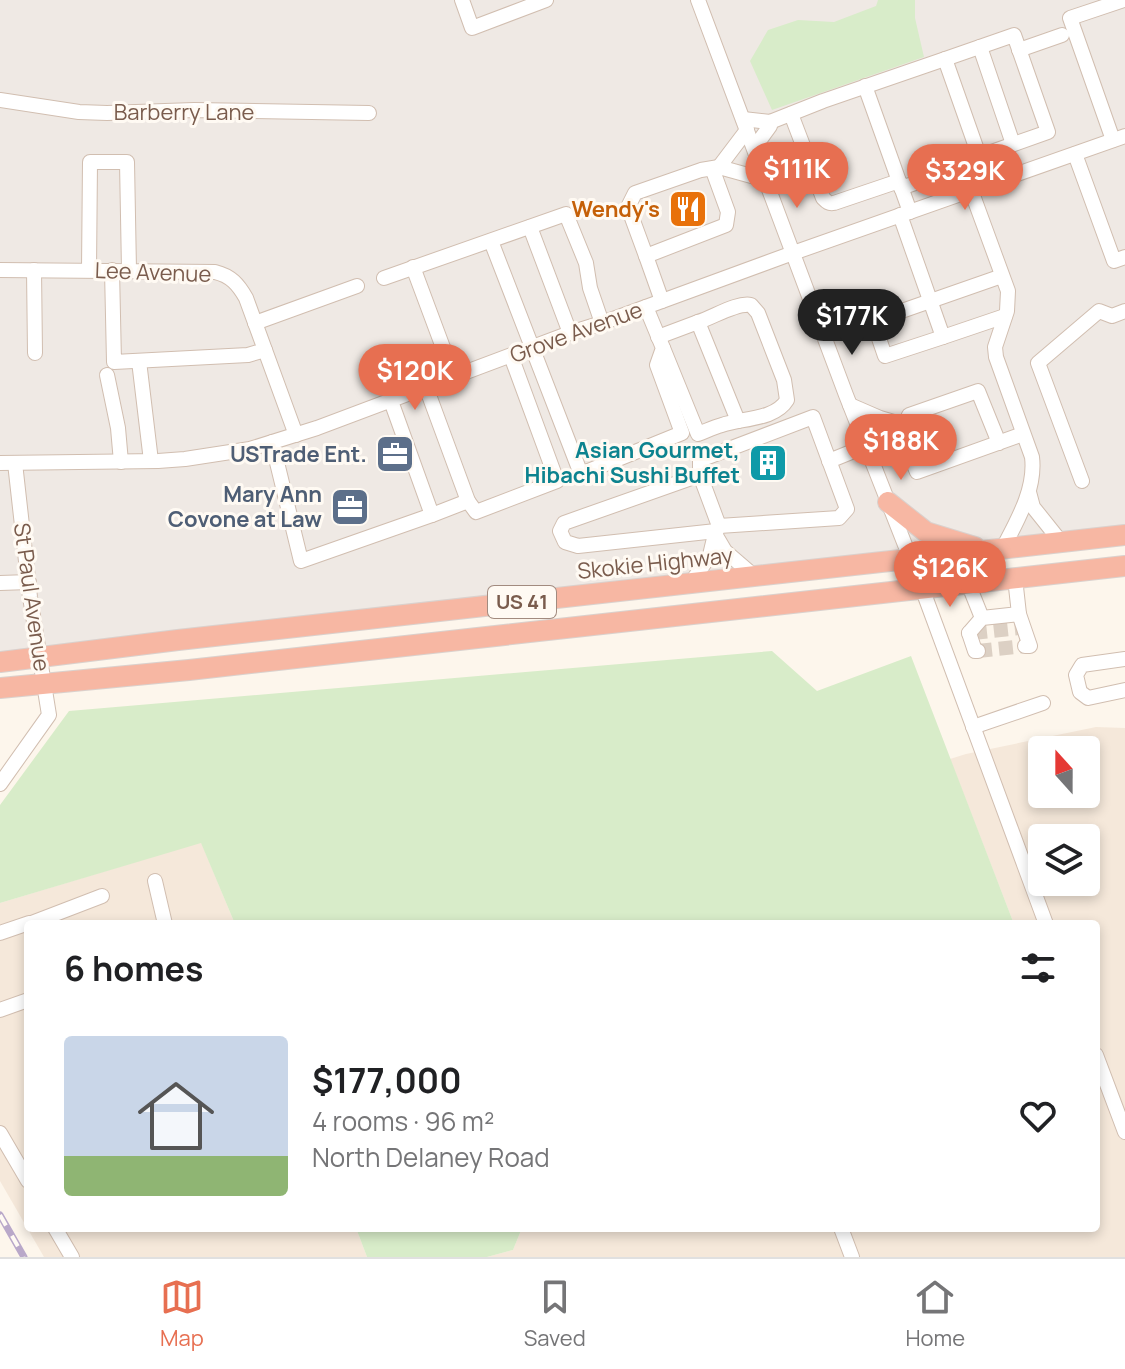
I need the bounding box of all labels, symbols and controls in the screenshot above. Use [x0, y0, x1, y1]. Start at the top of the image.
street label: Barberry Lane [114, 97, 254, 127]
pin: $111K [741, 142, 853, 210]
pin: $329K [909, 144, 1021, 212]
text: $111K [763, 150, 831, 186]
text: $329K [925, 152, 1005, 188]
restaurant icon: Wendy's [667, 188, 709, 230]
place label: Wendy's [572, 194, 660, 224]
street label: Lee Avenue [94, 255, 212, 289]
pin: $177K [796, 289, 908, 357]
street label: Grove Avenue [506, 294, 647, 370]
text: $177K [816, 297, 888, 333]
pin: $120K [359, 344, 471, 412]
text: $120K [376, 352, 454, 388]
pin: $188K [845, 414, 957, 482]
text: $188K [863, 422, 939, 458]
office icon: USTrade Ent. [374, 433, 416, 475]
place label: Asian Gourmet, Hibachi Sushi Buffet [525, 435, 740, 490]
place label: USTrade Ent. [230, 439, 367, 469]
building icon: Asian Gourmet, Hibachi Sushi Buffet [747, 442, 789, 484]
place label: Mary Ann Covone at Law [168, 479, 322, 534]
office icon: Mary Ann Covone at Law [329, 486, 371, 528]
street label: St Paul Avenue [7, 521, 57, 673]
street label: Skokie Highway [576, 540, 735, 586]
pin: $126K [894, 541, 1006, 609]
text: $126K [912, 549, 988, 585]
road number: US 41 [488, 586, 556, 618]
north arrow [1028, 736, 1100, 808]
map controls [1028, 736, 1100, 896]
button: layers [1028, 824, 1100, 896]
text: 6 homes [64, 945, 203, 991]
icon: filters [1016, 946, 1060, 990]
text: $177,000 [312, 1057, 462, 1103]
icon: home [128, 1068, 224, 1164]
icon: heart [1016, 1094, 1060, 1138]
text: 4 rooms · 96 m² [312, 1103, 494, 1139]
text: North Delaney Road [312, 1139, 550, 1175]
tab: Map [160, 1275, 204, 1353]
tab: Saved [524, 1275, 586, 1353]
tab: Home [906, 1275, 965, 1353]

